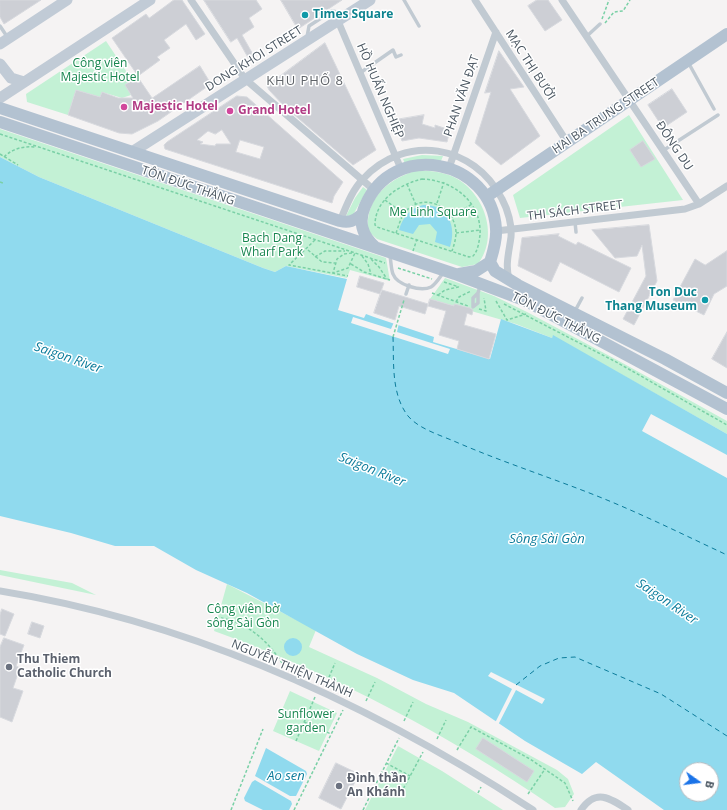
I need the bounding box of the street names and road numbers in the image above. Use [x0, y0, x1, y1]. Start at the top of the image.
street label: DONG KHOI STREET [203, 23, 305, 95]
street label: MẠC THỊ BƯỞI [502, 27, 558, 103]
street label: HỒ HUẤN NGHIỆP [353, 41, 407, 141]
street label: PHAN VĂN ÐẠT [441, 53, 483, 139]
street label: HAI BA TRUNG STREET [550, 75, 662, 157]
street label: ĐÔNG DU [652, 119, 696, 173]
street label: TÔN ÐỨC THẮNG [140, 163, 236, 209]
street label: THI SÁCH STREET [526, 198, 624, 224]
street label: TÔN ĐỨC THẮNG [509, 289, 603, 347]
street label: NGUYỄN THIỆN THÀNH [229, 637, 355, 701]

